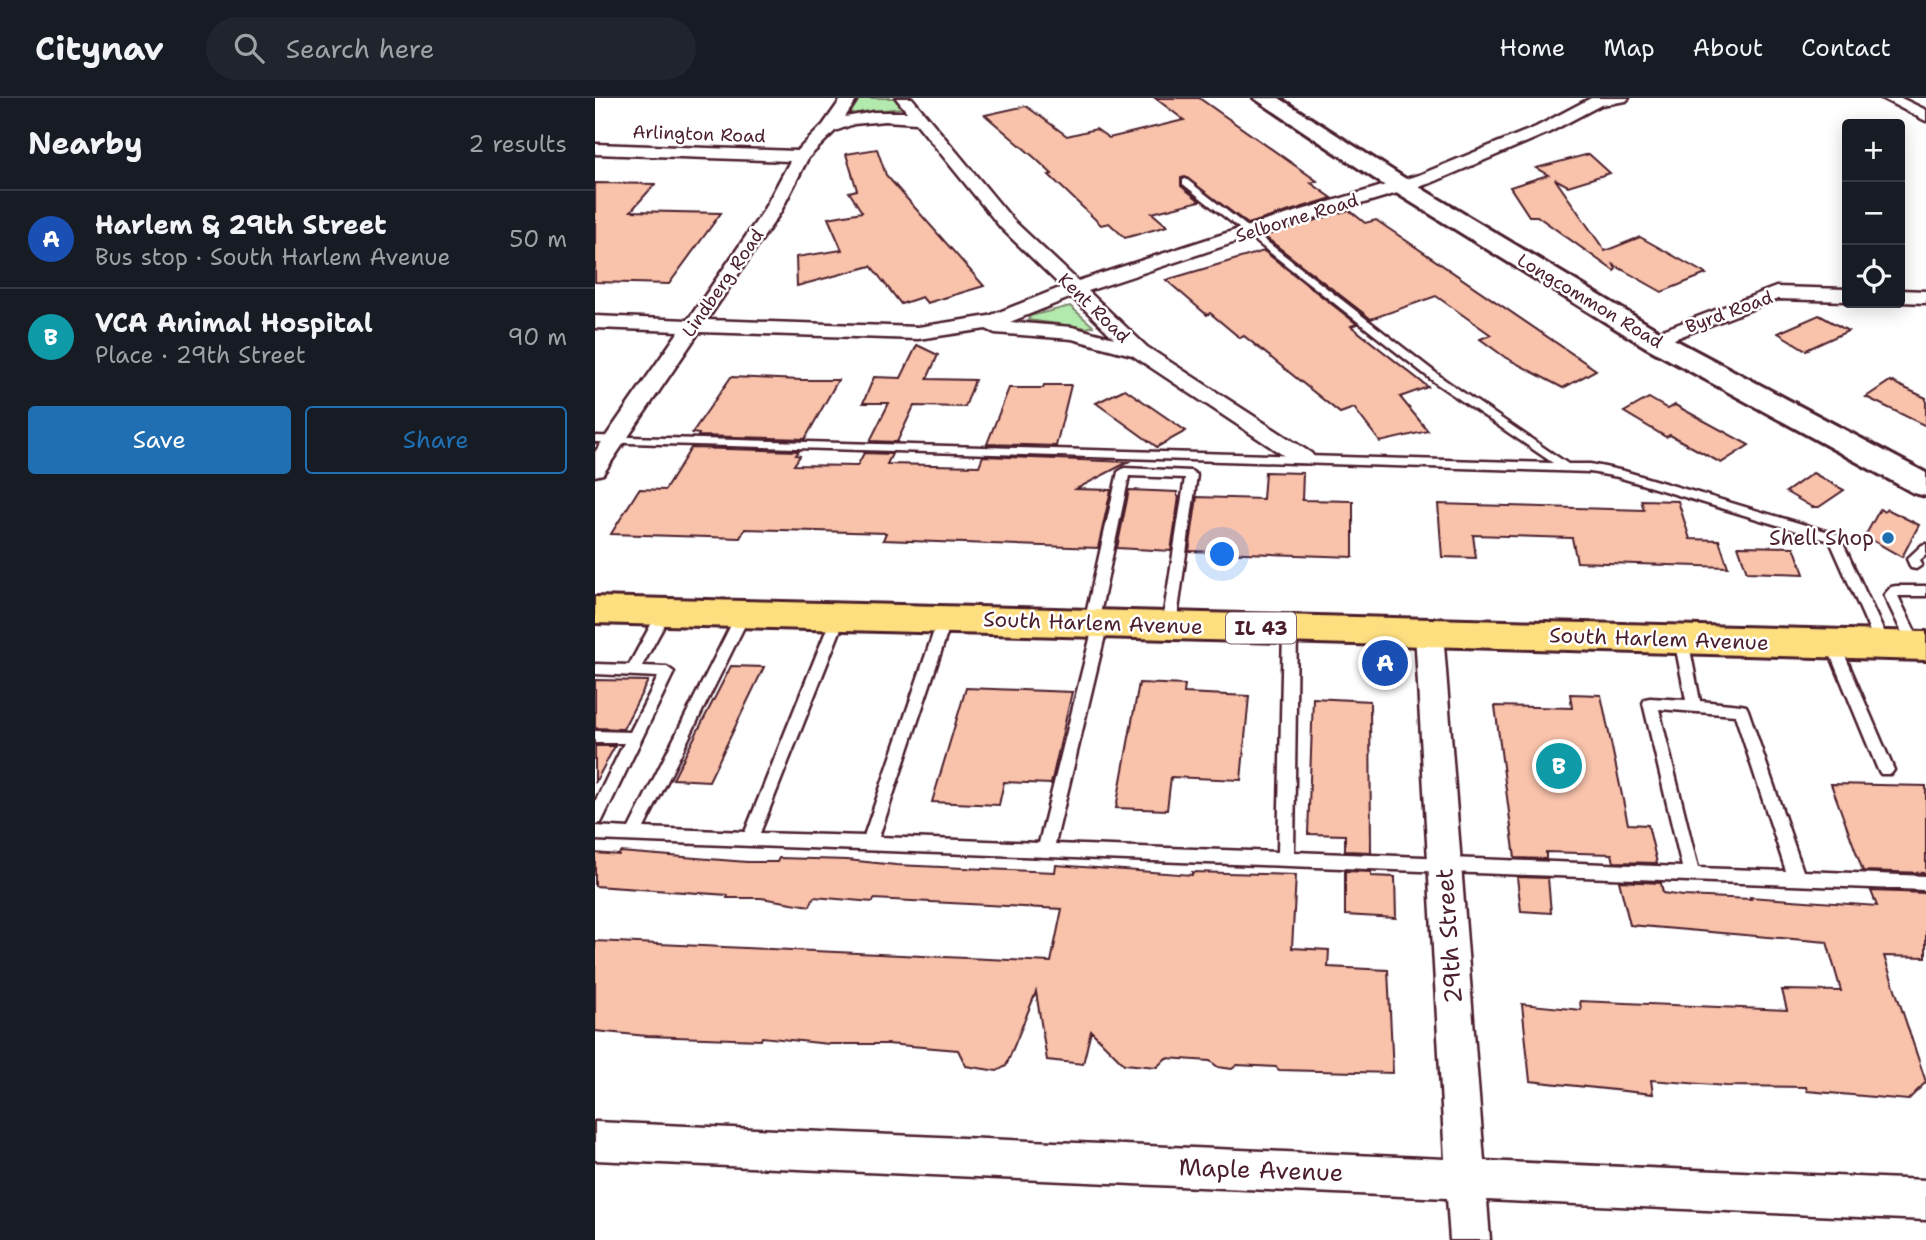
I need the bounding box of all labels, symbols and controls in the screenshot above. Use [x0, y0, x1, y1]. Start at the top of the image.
search box [206, 17, 696, 80]
text: Citynav [35, 26, 164, 71]
icon: search [230, 29, 268, 67]
text: Search here [286, 31, 434, 66]
text: Home [1499, 32, 1565, 64]
text: Map [1603, 32, 1655, 64]
text: About [1693, 32, 1763, 64]
text: Contact [1801, 32, 1891, 64]
map controls [1842, 119, 1905, 308]
button: + [1842, 119, 1905, 182]
street label: Arlington Road [632, 120, 766, 148]
text: Nearby [28, 123, 143, 164]
text: 2 results [468, 129, 567, 159]
button: − [1842, 182, 1905, 245]
street label: Selborne Road [1233, 188, 1361, 248]
text: Harlem & 29th Street [95, 207, 387, 242]
text: A [42, 224, 60, 254]
text: 50 m [509, 224, 567, 254]
street label: Lindberg Road [677, 224, 769, 342]
text: Bus stop · South Harlem Avenue [95, 242, 451, 272]
button: locate [1842, 245, 1905, 308]
street label: Longcommon Road [1513, 248, 1667, 354]
street label: Kent Road [1053, 268, 1135, 348]
street label: Byrd Road [1682, 285, 1776, 339]
text: VCA Animal Hospital [95, 305, 373, 340]
text: B [44, 322, 58, 352]
text: 90 m [507, 322, 567, 352]
text: Place · 29th Street [95, 340, 306, 370]
button: Save [28, 406, 291, 474]
button: Share [305, 406, 567, 474]
place label: Shell Shop [1769, 524, 1874, 552]
marker: Shell Shop [1880, 530, 1896, 546]
your location [1205, 537, 1239, 571]
street label: South Harlem Avenue [983, 605, 1203, 641]
road number: IL 43 [1226, 612, 1296, 643]
street label: South Harlem Avenue [1549, 621, 1769, 657]
pin: A [1362, 637, 1408, 689]
pin: B [1536, 740, 1582, 792]
street label: 29th Street [1428, 867, 1470, 1005]
street label: Maple Avenue [1178, 1151, 1344, 1189]

